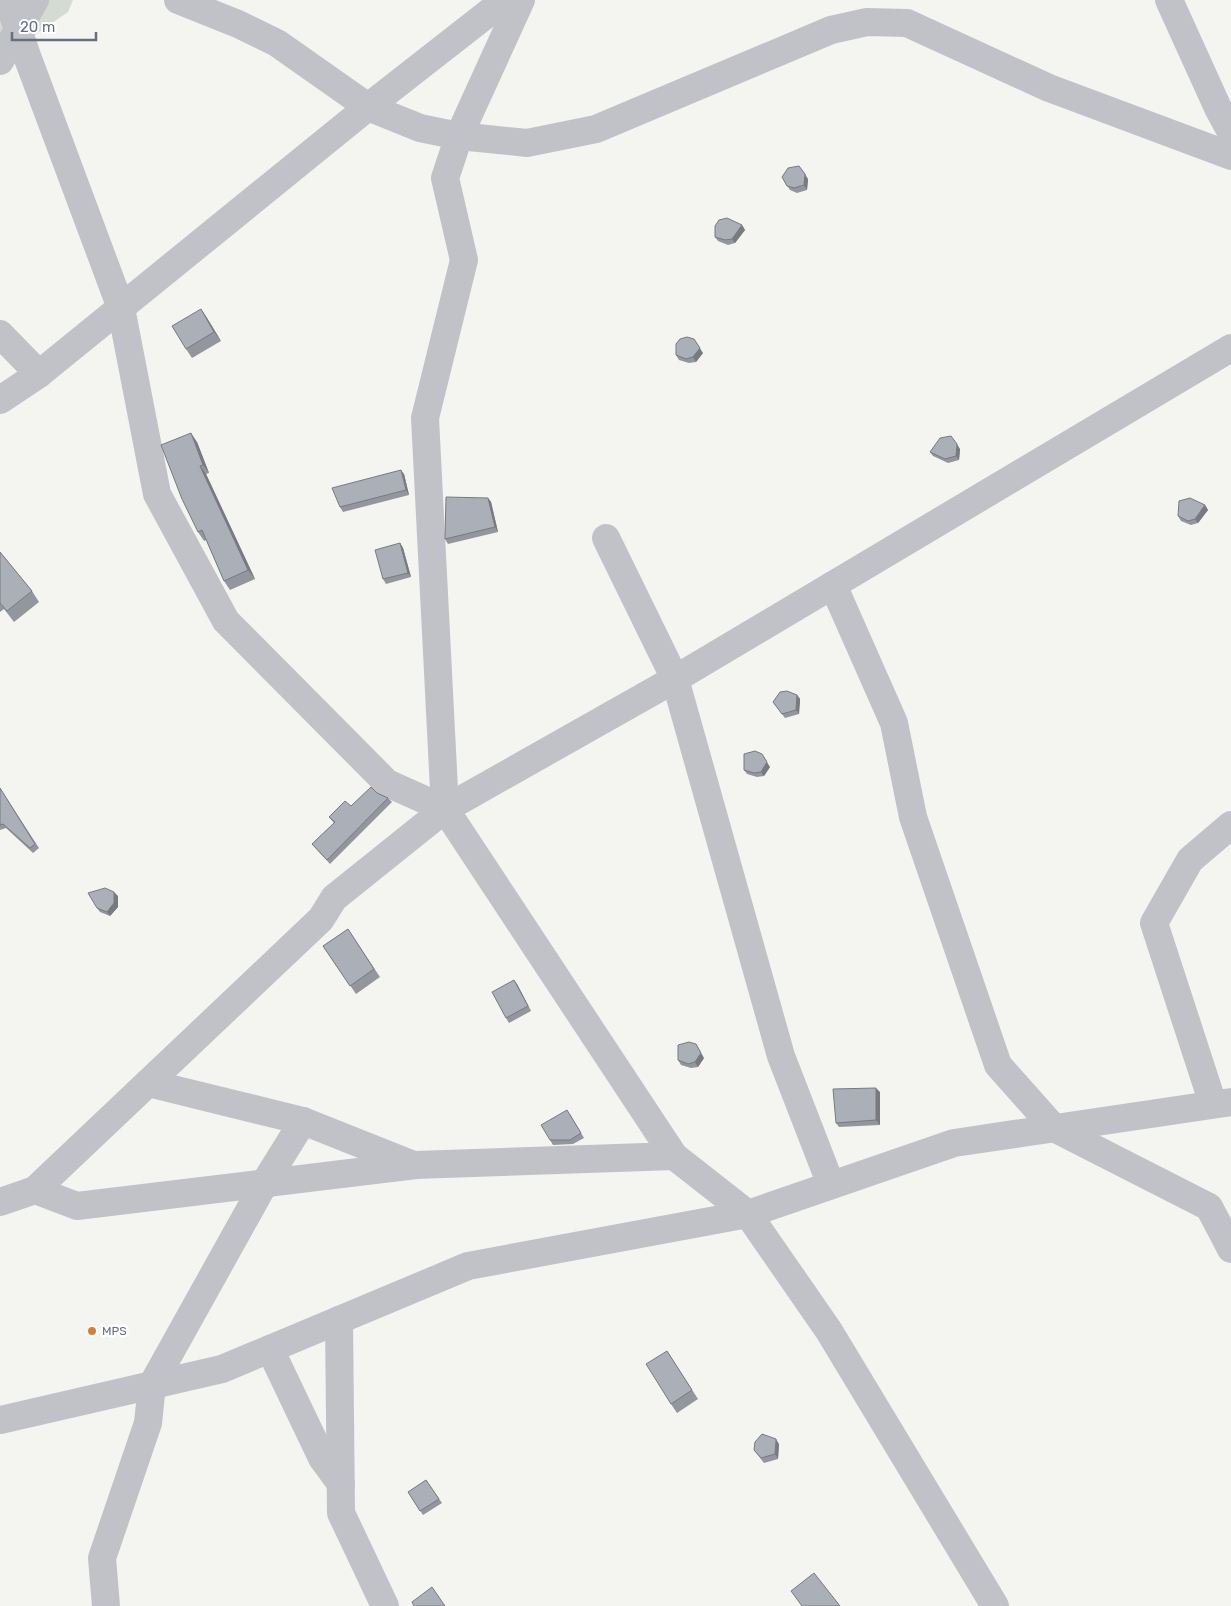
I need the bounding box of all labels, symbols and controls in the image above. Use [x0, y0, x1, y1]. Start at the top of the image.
scale bar [12, 10, 96, 42]
text: 20 m [20, 18, 55, 36]
place label: MPS [102, 1324, 127, 1338]
marker: MPS [86, 1325, 98, 1337]

